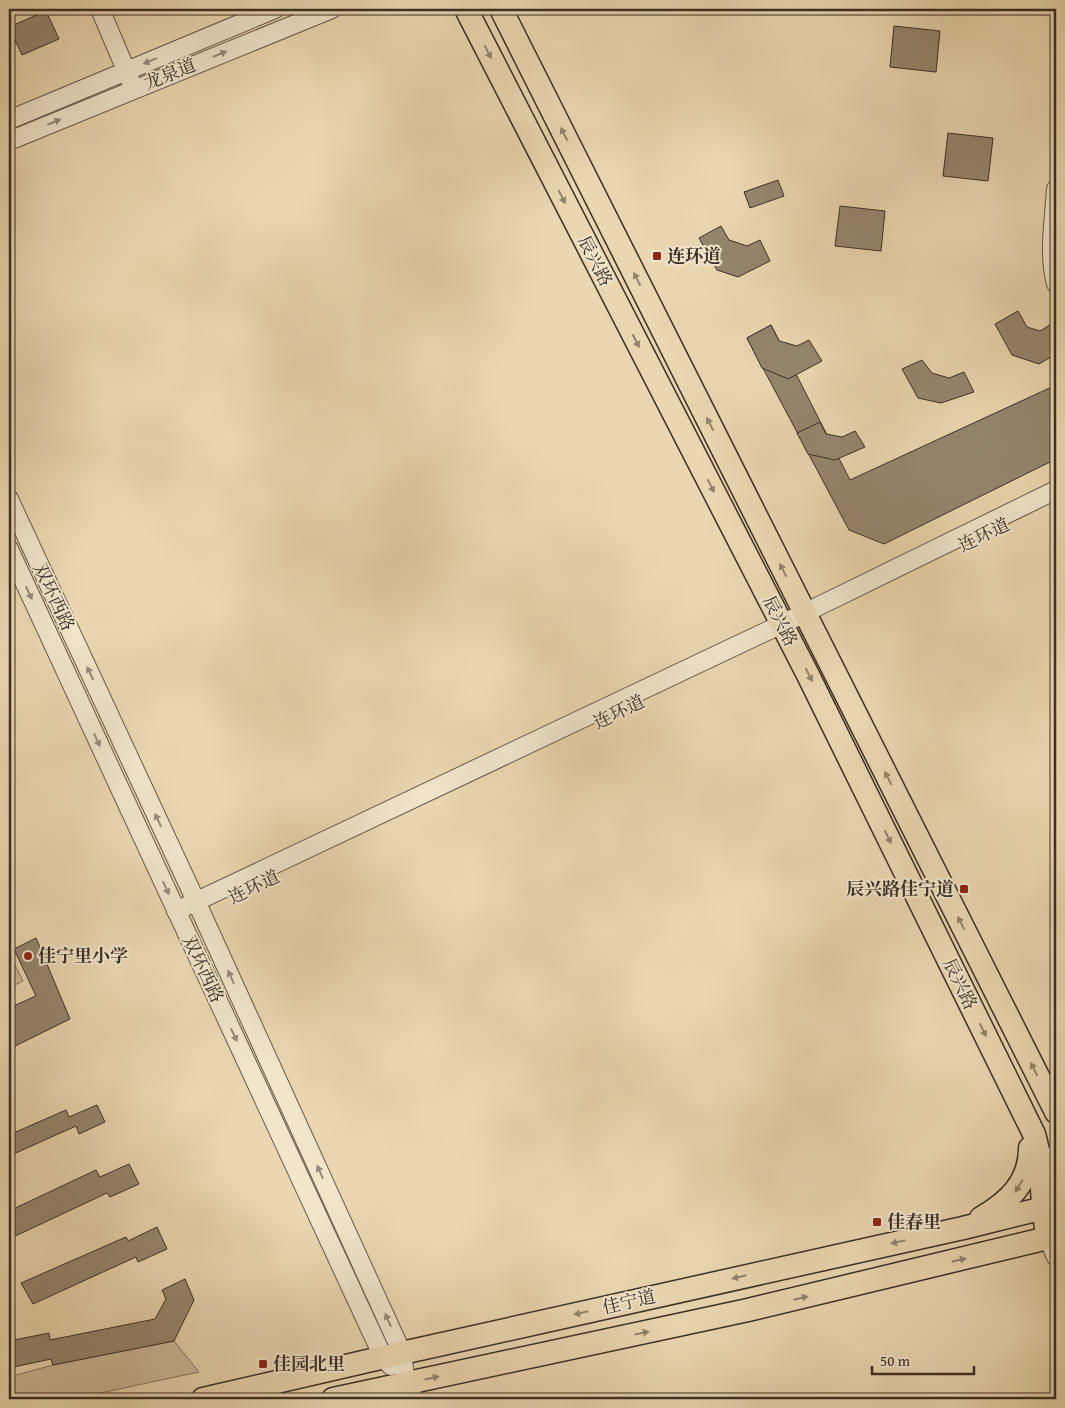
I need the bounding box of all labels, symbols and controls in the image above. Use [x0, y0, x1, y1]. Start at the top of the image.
one-way arrow [484, 45, 492, 59]
one-way arrow [213, 50, 228, 58]
street label: 龙泉道 [140, 51, 200, 96]
one-way arrow [142, 57, 157, 65]
one-way arrow [47, 118, 61, 126]
one-way arrow [560, 127, 568, 141]
one-way arrow [558, 189, 566, 204]
street label: 辰兴路 [571, 231, 620, 291]
place label: 连环道 [667, 242, 721, 269]
marker: 连环道 [651, 250, 663, 262]
one-way arrow [633, 272, 641, 286]
one-way arrow [632, 334, 640, 348]
one-way arrow [706, 417, 714, 432]
one-way arrow [707, 478, 715, 493]
street label: 连环道 [954, 511, 1014, 559]
street label: 双环西路 [27, 558, 82, 635]
one-way arrow [779, 562, 787, 577]
one-way arrow [26, 586, 34, 600]
street label: 辰兴路 [756, 591, 805, 651]
one-way arrow [85, 666, 93, 680]
one-way arrow [804, 668, 813, 683]
street label: 连环道 [589, 688, 649, 736]
one-way arrow [93, 733, 102, 748]
one-way arrow [884, 771, 892, 785]
one-way arrow [154, 813, 162, 827]
one-way arrow [884, 830, 892, 844]
street label: 连环道 [224, 863, 284, 911]
place label: 辰兴路佳宁道 [846, 875, 954, 902]
one-way arrow [162, 881, 170, 895]
marker: 辰兴路佳宁道 [958, 883, 970, 895]
one-way arrow [957, 916, 965, 931]
street label: 双环西路 [176, 930, 231, 1007]
place label: 佳宁里小学 [38, 942, 128, 969]
marker: 佳宁里小学 [22, 950, 34, 962]
street label: 辰兴路 [936, 954, 984, 1014]
one-way arrow [227, 970, 235, 984]
one-way arrow [979, 1023, 987, 1037]
one-way arrow [229, 1028, 238, 1043]
one-way arrow [1030, 1061, 1038, 1076]
one-way arrow [316, 1165, 324, 1179]
one-way arrow [1014, 1179, 1023, 1192]
place label: 佳春里 [887, 1208, 941, 1235]
marker: 佳春里 [871, 1216, 883, 1228]
one-way arrow [889, 1238, 905, 1246]
one-way arrow [951, 1256, 966, 1264]
one-way arrow [732, 1273, 747, 1281]
street label: 佳宁道 [600, 1282, 658, 1321]
one-way arrow [793, 1294, 808, 1302]
one-way arrow [573, 1309, 588, 1317]
one-way arrow [383, 1313, 391, 1327]
one-way arrow [634, 1329, 650, 1337]
scale bar [872, 1343, 975, 1375]
place label: 佳园北里 [273, 1350, 345, 1377]
text: 50 m [880, 1350, 911, 1371]
marker: 佳园北里 [257, 1358, 269, 1370]
one-way arrow [424, 1373, 440, 1381]

